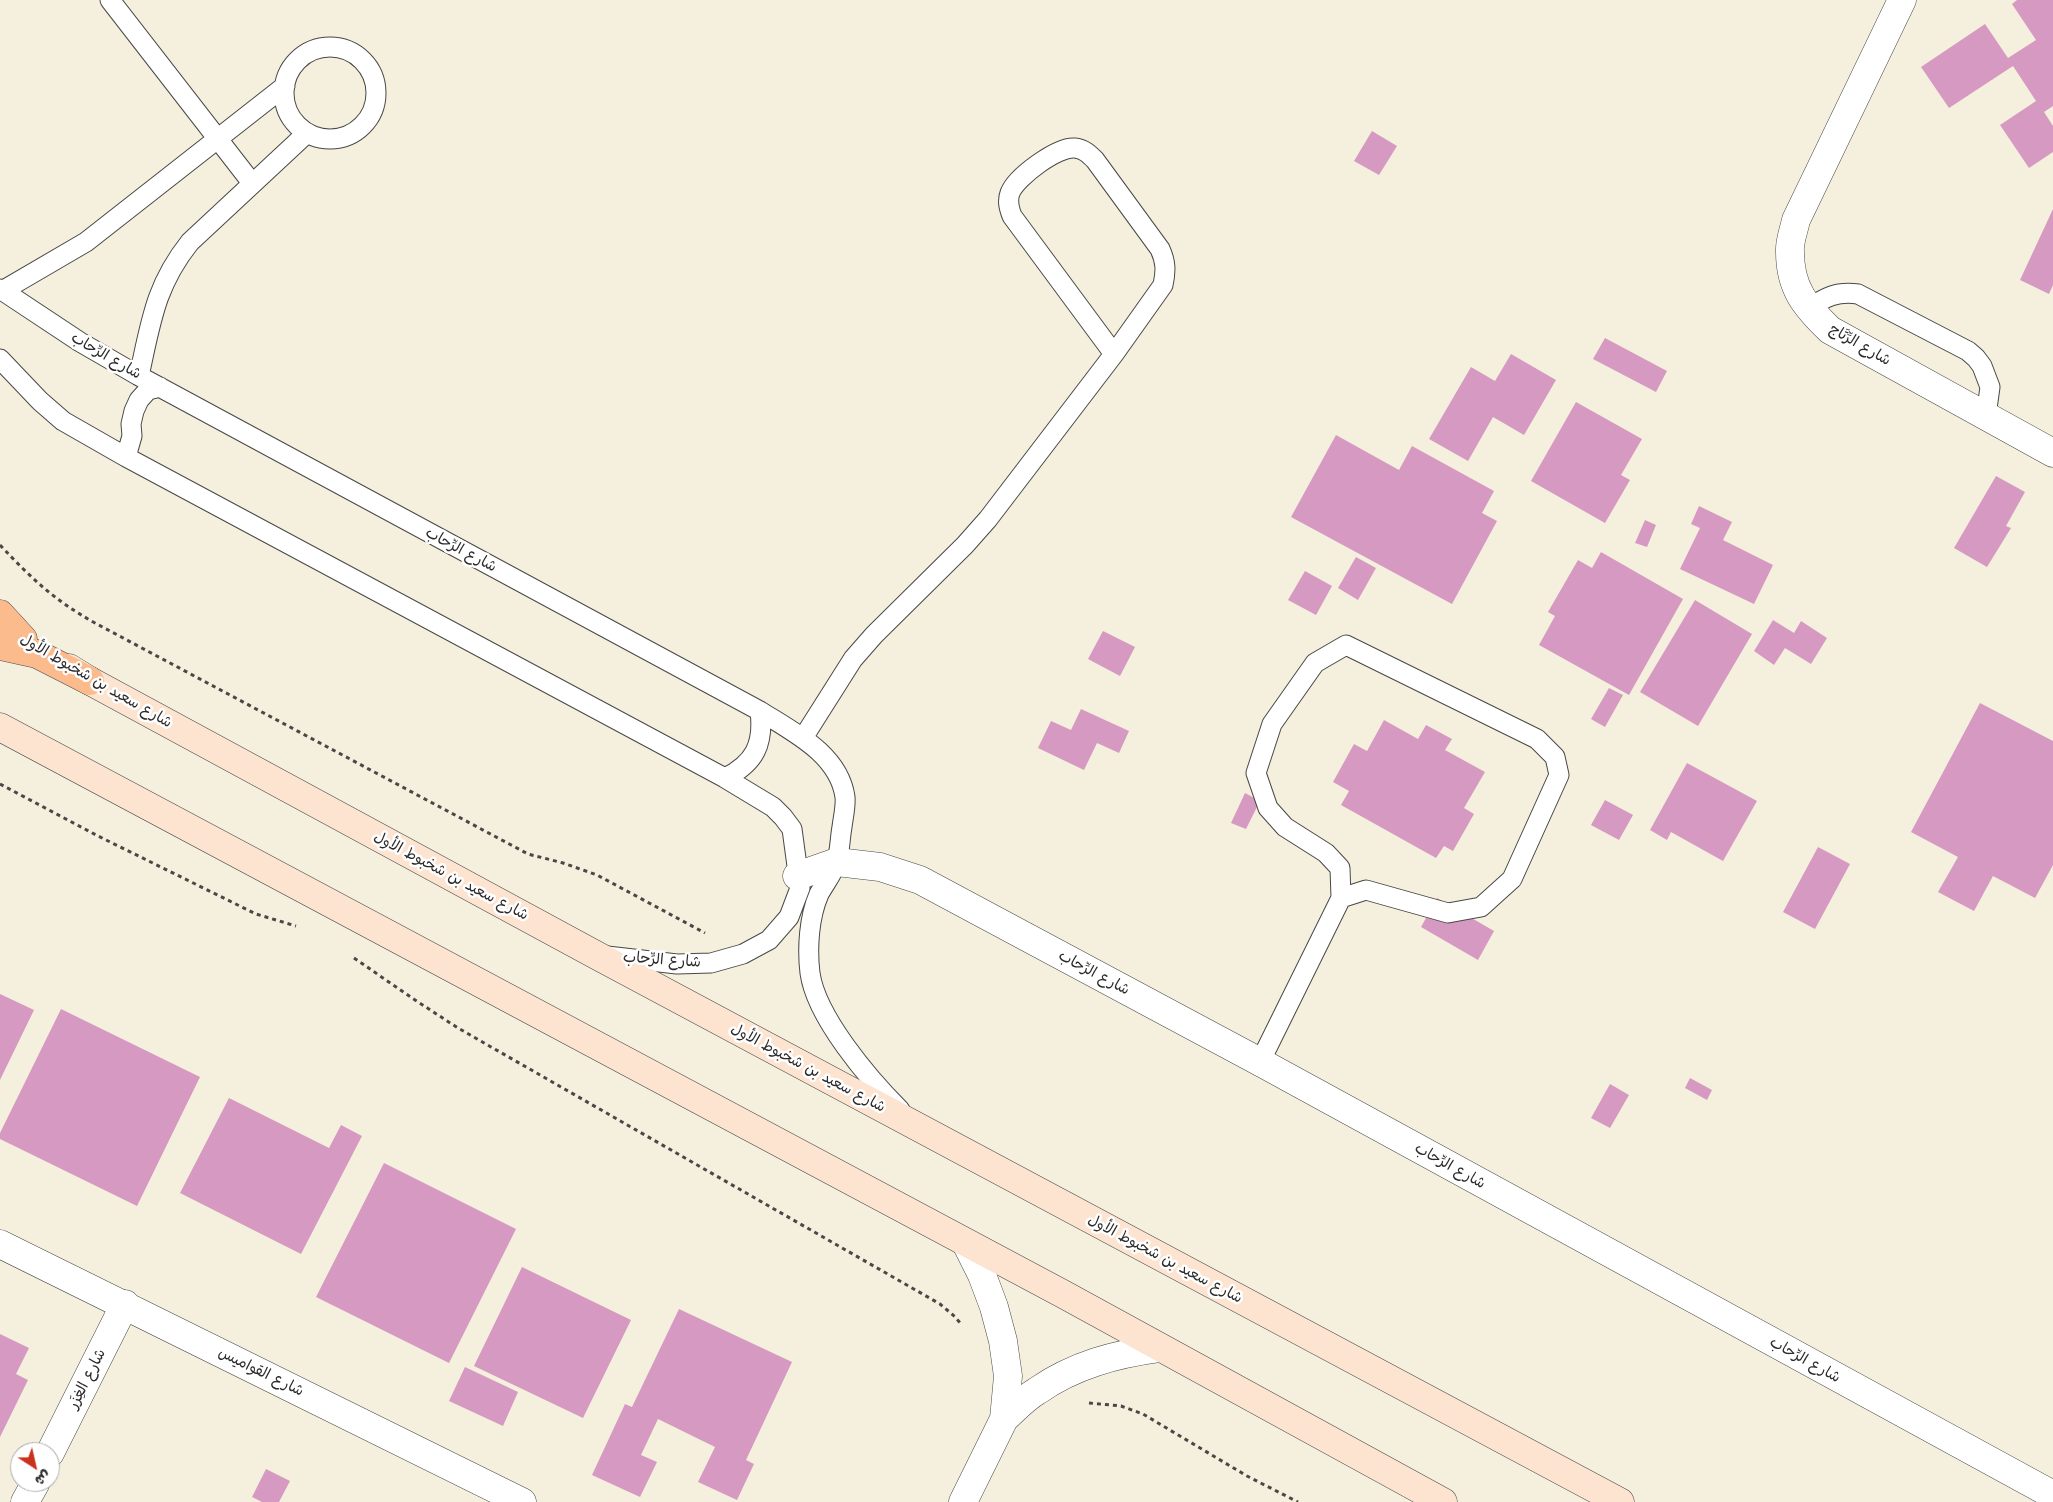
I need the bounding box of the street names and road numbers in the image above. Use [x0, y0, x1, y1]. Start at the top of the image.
street label: شارع الرِّتَاج [1826, 320, 1894, 370]
street label: شارع الرِّحاب [68, 329, 144, 383]
street label: شارع الرِّحاب [422, 524, 500, 576]
street label: شارع سعيد بن شخبوط الأول [17, 630, 175, 732]
street label: شارع سعيد بن شخبوط الأول [371, 828, 531, 924]
street label: شارع الرِّحاب [1055, 947, 1133, 999]
street label: شارع الرِّحاب [622, 948, 702, 972]
street label: شارع سعيد بن شخبوط الأول [728, 1020, 888, 1116]
street label: شارع الرِّحاب [1412, 1139, 1488, 1193]
street label: شارع سعيد بن شخبوط الأول [1085, 1211, 1245, 1307]
street label: شارع الرِّحاب [1767, 1333, 1843, 1387]
street label: شارع القواميس [215, 1344, 307, 1400]
street label: شارع الغِزَر [64, 1346, 110, 1412]

